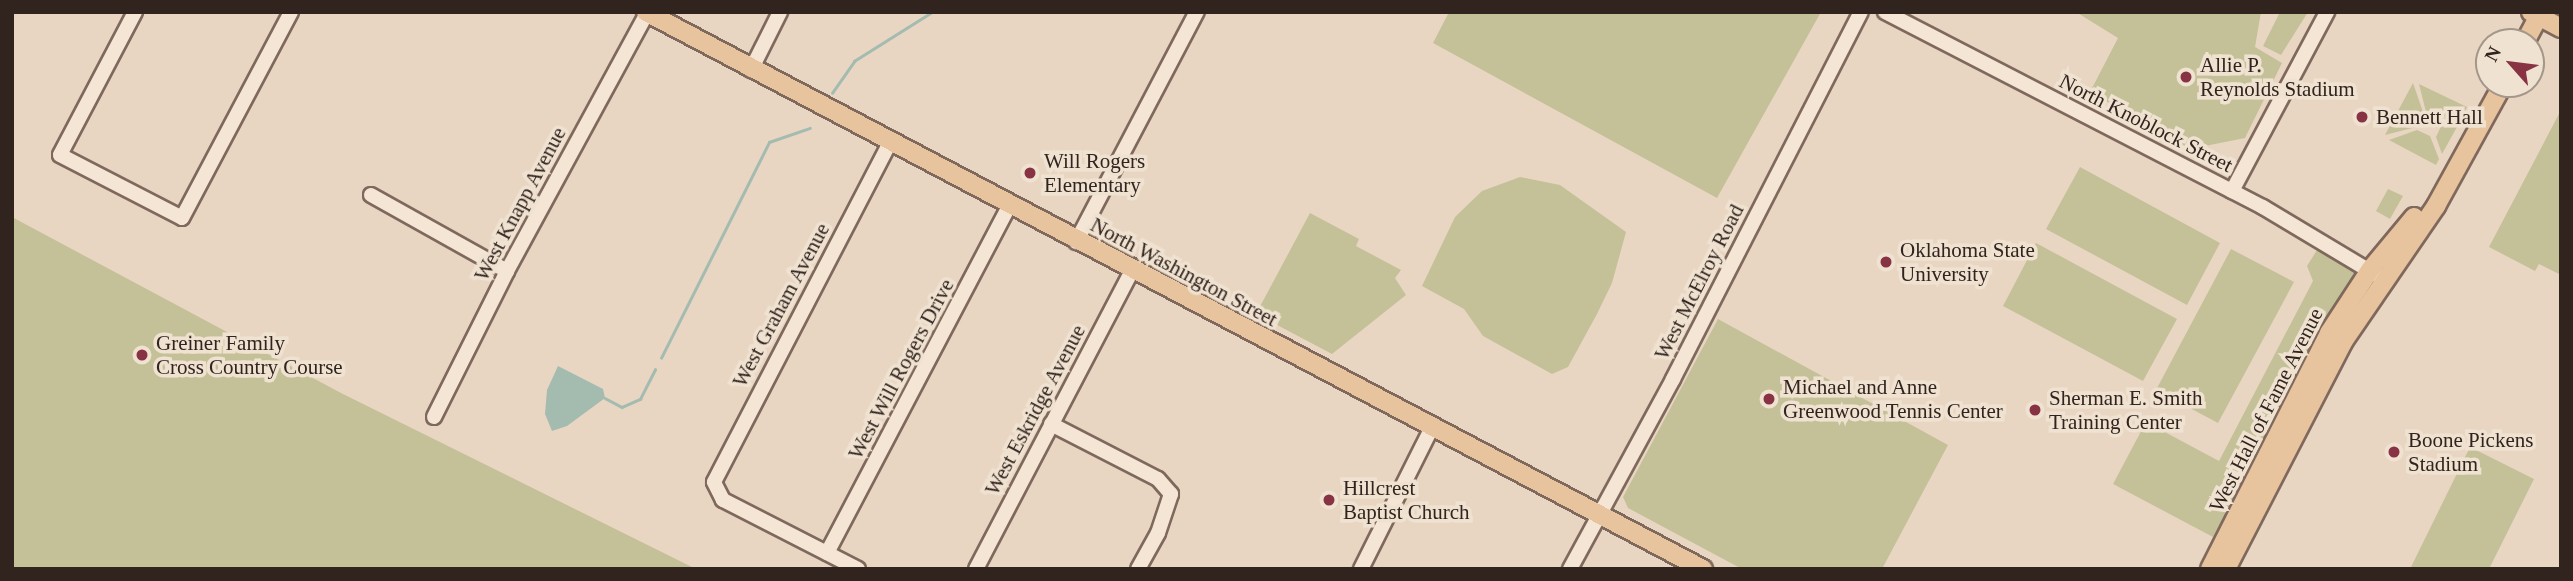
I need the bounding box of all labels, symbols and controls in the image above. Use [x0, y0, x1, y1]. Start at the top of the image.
north arrow [2475, 28, 2545, 98]
text: N [2480, 43, 2505, 65]
place label: Allie P. Reynolds Stadium [2200, 52, 2355, 102]
street label: North Knoblock Street [2055, 68, 2237, 178]
marker: Allie P. Reynolds Stadium [2178, 69, 2194, 85]
place label: Bennett Hall [2376, 104, 2483, 130]
marker: Bennett Hall [2354, 109, 2370, 125]
street label: West Knapp Avenue [469, 122, 571, 286]
place label: Will Rogers Elementary [1044, 148, 1145, 198]
marker: Will Rogers Elementary [1022, 165, 1038, 181]
street label: West McElroy Road [1649, 200, 1749, 364]
street label: North Washington Street [1086, 212, 1282, 332]
street label: West Graham Avenue [727, 218, 835, 392]
place label: Oklahoma State University [1900, 237, 2035, 287]
marker: Oklahoma State University [1878, 254, 1894, 270]
street label: West Will Rogers Drive [843, 274, 959, 464]
street label: West Hall of Fame Avenue [2203, 303, 2329, 517]
street label: West Eskridge Avenue [979, 320, 1091, 500]
place label: Greiner Family Cross Country Course [156, 330, 343, 380]
marker: Greiner Family Cross Country Course [134, 347, 150, 363]
place label: Michael and Anne Greenwood Tennis Center [1783, 374, 2003, 424]
place label: Sherman E. Smith Training Center [2049, 385, 2202, 435]
marker: Michael and Anne Greenwood Tennis Center [1761, 391, 1777, 407]
marker: Sherman E. Smith Training Center [2027, 402, 2043, 418]
place label: Boone Pickens Stadium [2408, 427, 2533, 477]
marker: Boone Pickens Stadium [2386, 444, 2402, 460]
place label: Hillcrest Baptist Church [1343, 475, 1470, 525]
marker: Hillcrest Baptist Church [1321, 492, 1337, 508]

